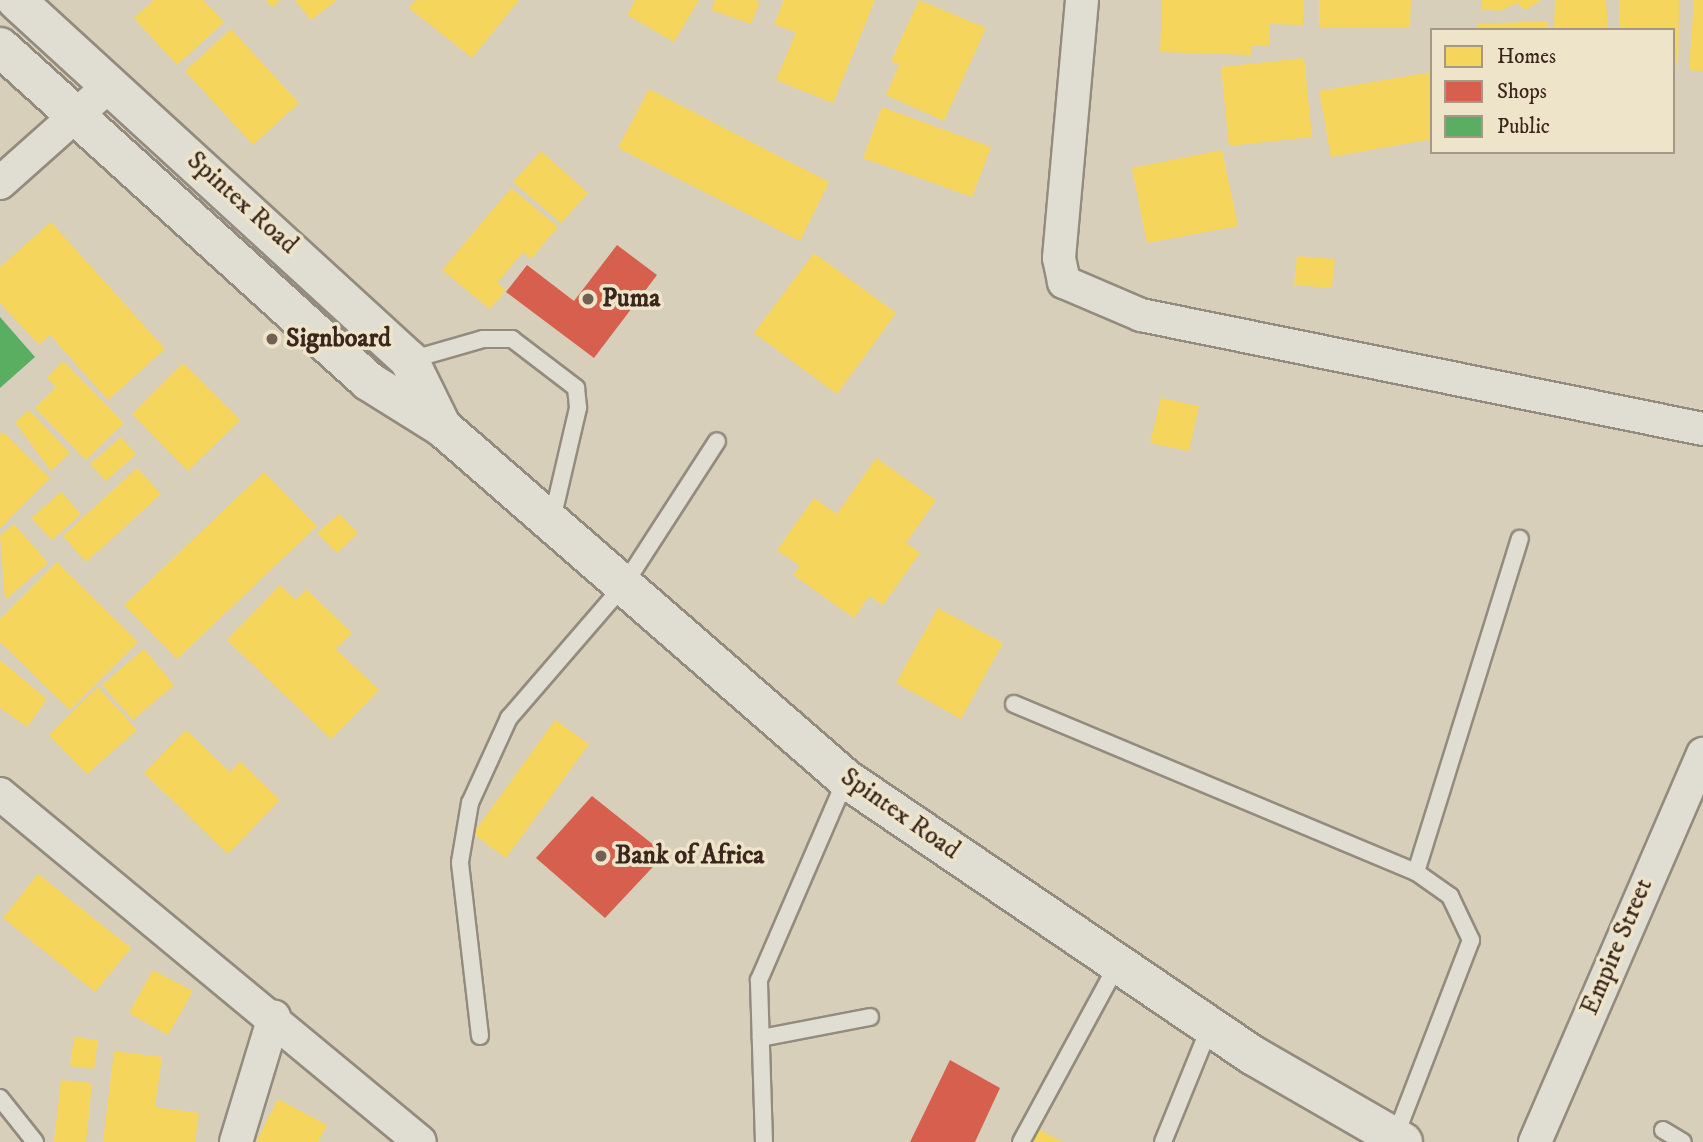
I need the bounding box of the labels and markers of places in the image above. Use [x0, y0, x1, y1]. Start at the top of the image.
place label: Puma [602, 283, 660, 315]
marker: Puma [580, 291, 596, 307]
place label: Signboard [286, 323, 391, 355]
marker: Signboard [264, 331, 280, 347]
place label: Bank of Africa [615, 840, 764, 872]
marker: Bank of Africa [593, 848, 609, 864]

